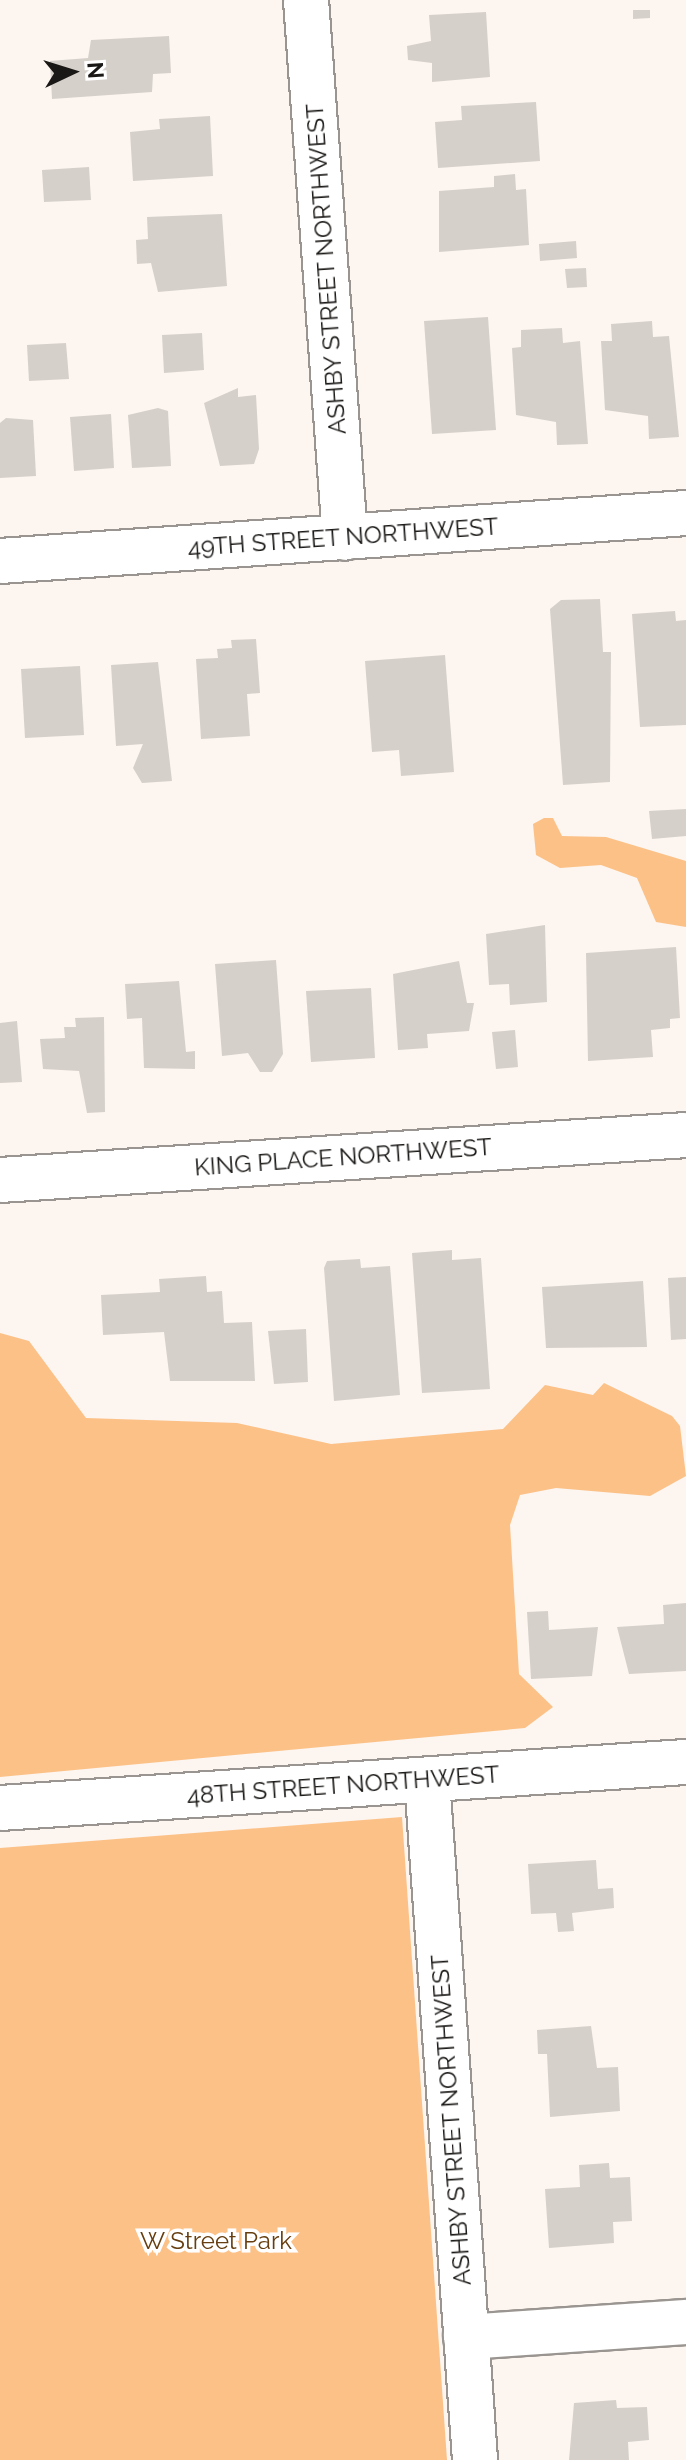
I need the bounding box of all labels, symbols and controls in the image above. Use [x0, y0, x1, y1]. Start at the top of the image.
north arrow [32, 32, 112, 112]
text: N [82, 61, 109, 80]
street label: ASHBY STREET NORTHWEST [300, 102, 352, 436]
street label: 49TH STREET NORTHWEST [186, 512, 500, 562]
street label: KING PLACE NORTHWEST [193, 1132, 493, 1182]
street label: 48TH STREET NORTHWEST [186, 1760, 500, 1810]
street label: ASHBY STREET NORTHWEST [425, 1953, 477, 2287]
park label: W Street Park [140, 2227, 292, 2255]

